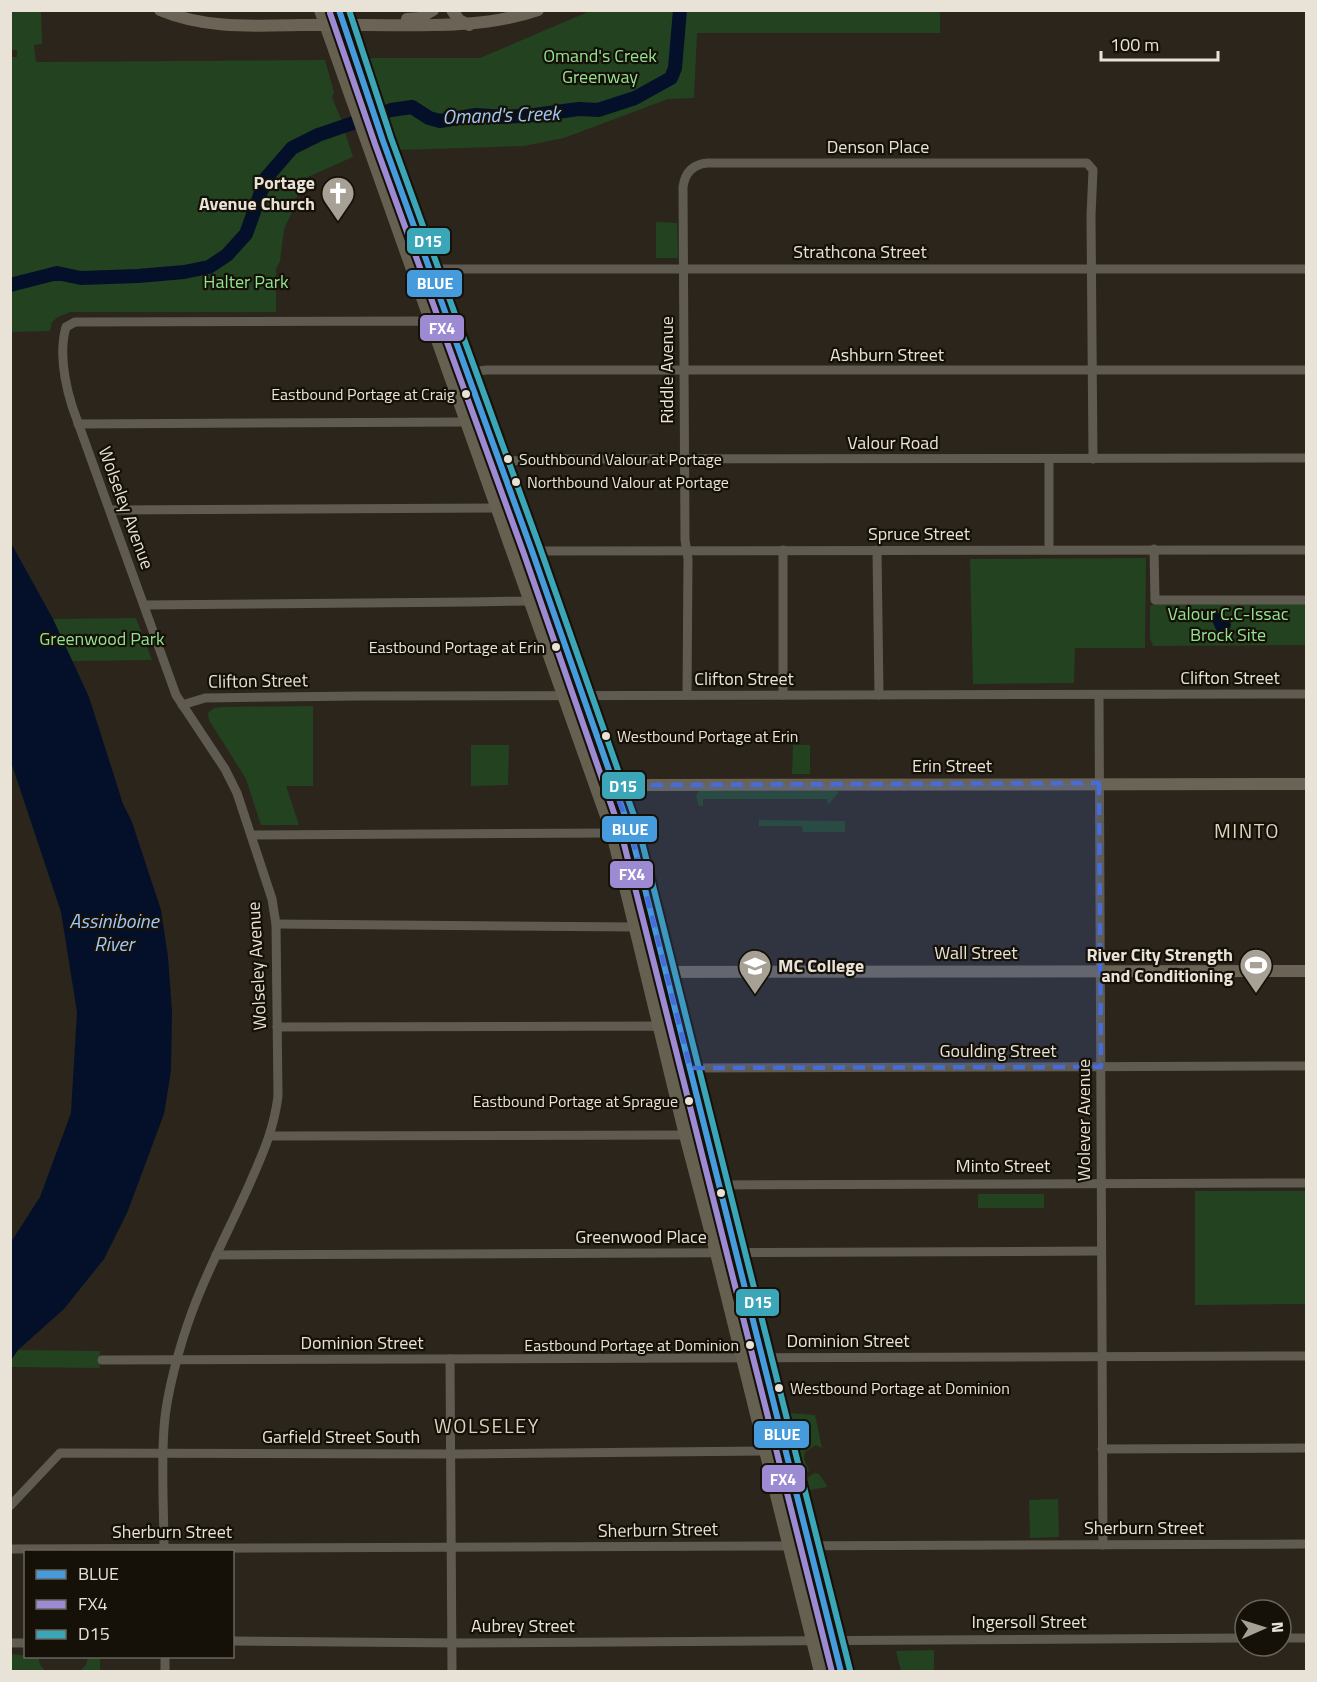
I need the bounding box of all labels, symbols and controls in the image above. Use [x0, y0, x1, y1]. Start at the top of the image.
scale bar [1101, 24, 1218, 62]
text: 100 m [1110, 31, 1159, 58]
park label: Omand's Creek Greenway [543, 42, 657, 90]
water label: Omand's Creek [442, 97, 562, 132]
street label: Denson Place [827, 133, 929, 160]
place label: Portage Avenue Church [199, 169, 315, 217]
church icon: Portage Avenue Church [320, 175, 356, 222]
line badge: D15 [406, 227, 451, 255]
text: D15 [414, 229, 442, 253]
street label: Strathcona Street [793, 238, 927, 265]
park label: Halter Park [203, 268, 289, 295]
line badge: BLUE [406, 269, 463, 298]
text: BLUE [417, 271, 453, 295]
line badge: FX4 [419, 314, 465, 342]
text: FX4 [429, 316, 455, 340]
street label: Riddle Avenue [653, 316, 680, 424]
street label: Ashburn Street [830, 341, 945, 368]
place label: Eastbound Portage at Craig [271, 382, 455, 406]
marker: Eastbound Portage at Craig [460, 388, 472, 400]
street label: Valour Road [847, 429, 939, 456]
street label: Wolseley Avenue [92, 443, 161, 573]
place label: Southbound Valour at Portage [519, 447, 722, 471]
marker: Southbound Valour at Portage [502, 453, 514, 465]
place label: Northbound Valour at Portage [527, 470, 729, 494]
marker: Northbound Valour at Portage [510, 476, 522, 488]
street label: Spruce Street [868, 520, 971, 547]
park label: Valour C.C-Issac Brock Site [1167, 600, 1289, 648]
park label: Greenwood Park [39, 625, 165, 652]
place label: Eastbound Portage at Erin [369, 635, 545, 659]
marker: Eastbound Portage at Erin [550, 641, 562, 653]
street label: Clifton Street [1180, 664, 1281, 691]
street label: Clifton Street [694, 665, 795, 692]
street label: Clifton Street [208, 666, 309, 695]
place label: Westbound Portage at Erin [617, 724, 798, 748]
marker: Westbound Portage at Erin [600, 730, 612, 742]
street label: Erin Street [912, 752, 993, 779]
line badge: D15 [601, 771, 646, 800]
text: D15 [609, 774, 637, 798]
line badge: BLUE [601, 815, 658, 843]
district label: MINTO [1214, 815, 1280, 846]
text: BLUE [612, 817, 648, 841]
line badge: FX4 [609, 860, 654, 889]
text: FX4 [619, 862, 645, 886]
street label: Wolseley Avenue [240, 901, 273, 1031]
water label: Assiniboine River [69, 905, 161, 959]
street label: Wall Street [934, 939, 1018, 966]
place label: River City Strength and Conditioning [1086, 941, 1233, 989]
sports icon: River City Strength and Conditioning [1238, 947, 1274, 994]
school or university icon: MC College [737, 948, 773, 995]
place label: MC College [778, 952, 864, 979]
street label: Goulding Street [939, 1037, 1057, 1064]
street label: Wolever Avenue [1070, 1059, 1097, 1181]
place label: Eastbound Portage at Sprague [473, 1089, 678, 1113]
marker: Eastbound Portage at Sprague [683, 1095, 695, 1107]
street label: Minto Street [956, 1152, 1051, 1179]
unlabelled marker [715, 1187, 727, 1199]
street label: Greenwood Place [575, 1223, 707, 1250]
line badge: D15 [735, 1288, 780, 1317]
text: D15 [744, 1290, 772, 1314]
street label: Dominion Street [786, 1327, 910, 1354]
street label: Dominion Street [300, 1329, 424, 1356]
place label: Eastbound Portage at Dominion [524, 1333, 739, 1357]
marker: Eastbound Portage at Dominion [744, 1339, 756, 1351]
place label: Westbound Portage at Dominion [790, 1376, 1010, 1400]
marker: Westbound Portage at Dominion [773, 1382, 785, 1394]
district label: WOLSELEY [434, 1410, 540, 1441]
line badge: BLUE [753, 1420, 810, 1449]
text: BLUE [764, 1422, 800, 1446]
street label: Garfield Street South [262, 1423, 420, 1450]
line badge: FX4 [761, 1464, 806, 1493]
text: FX4 [770, 1467, 796, 1491]
street label: Sherburn Street [1084, 1514, 1205, 1541]
street label: Sherburn Street [598, 1515, 719, 1544]
street label: Sherburn Street [112, 1518, 233, 1545]
legend [24, 1550, 234, 1658]
text: BLUE [78, 1560, 119, 1587]
text: FX4 [78, 1590, 108, 1617]
north arrow [1233, 1598, 1293, 1658]
street label: Ingersoll Street [971, 1608, 1087, 1635]
street label: Aubrey Street [471, 1612, 576, 1639]
text: D15 [78, 1620, 110, 1647]
text: N [1266, 1621, 1290, 1633]

